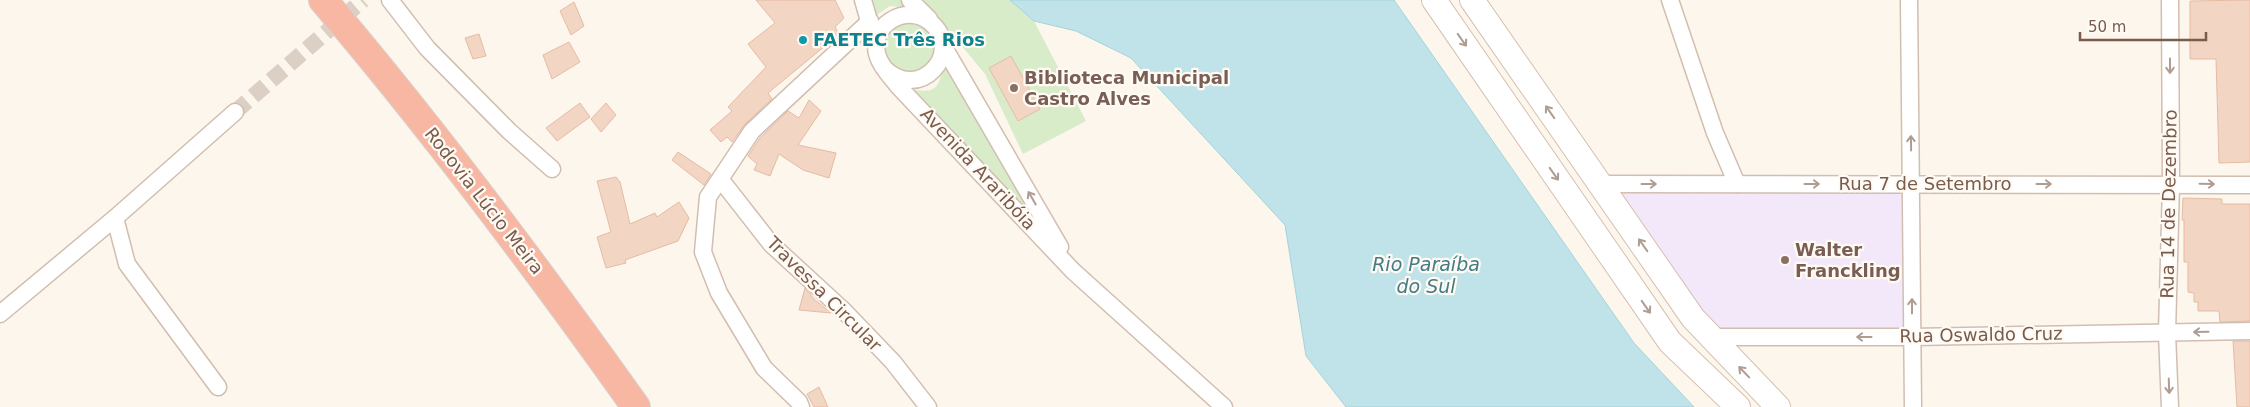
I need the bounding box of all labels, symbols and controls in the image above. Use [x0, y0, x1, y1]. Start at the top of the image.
scale bar [2080, 10, 2206, 42]
text: 50 m [2088, 18, 2126, 36]
place label: FAETEC Três Rios [813, 29, 985, 50]
one-way arrow [1456, 33, 1467, 47]
marker: FAETEC Três Rios [797, 34, 809, 46]
one-way arrow [2166, 58, 2175, 74]
place label: Biblioteca Municipal Castro Alves [1024, 67, 1229, 109]
marker: Biblioteca Municipal Castro Alves [1008, 82, 1020, 94]
street label: Avenida Araribóia [916, 103, 1040, 234]
one-way arrow [1545, 105, 1555, 119]
street label: Rua 14 de Dezembro [2156, 109, 2181, 299]
street label: Rodovia Lúcio Meira [421, 123, 548, 278]
one-way arrow [1906, 136, 1916, 152]
one-way arrow [1549, 167, 1559, 181]
street label: Rua 7 de Setembro [1839, 173, 2011, 194]
one-way arrow [1641, 179, 1657, 189]
one-way arrow [1804, 179, 1820, 189]
one-way arrow [2036, 179, 2052, 189]
one-way arrow [2198, 179, 2215, 189]
one-way arrow [1027, 191, 1037, 205]
street label: Travessa Circular [762, 231, 886, 356]
one-way arrow [1638, 239, 1648, 253]
place label: Walter Franckling [1795, 239, 1901, 281]
water label: Rio Paraíba do Sul [1372, 253, 1480, 297]
marker: Walter Franckling [1779, 254, 1791, 266]
one-way arrow [1908, 298, 1917, 314]
one-way arrow [1641, 300, 1651, 314]
street label: Rua Oswaldo Cruz [1899, 323, 2063, 346]
one-way arrow [2194, 327, 2210, 337]
one-way arrow [1856, 332, 1872, 342]
one-way arrow [1738, 365, 1750, 378]
one-way arrow [2164, 378, 2174, 394]

